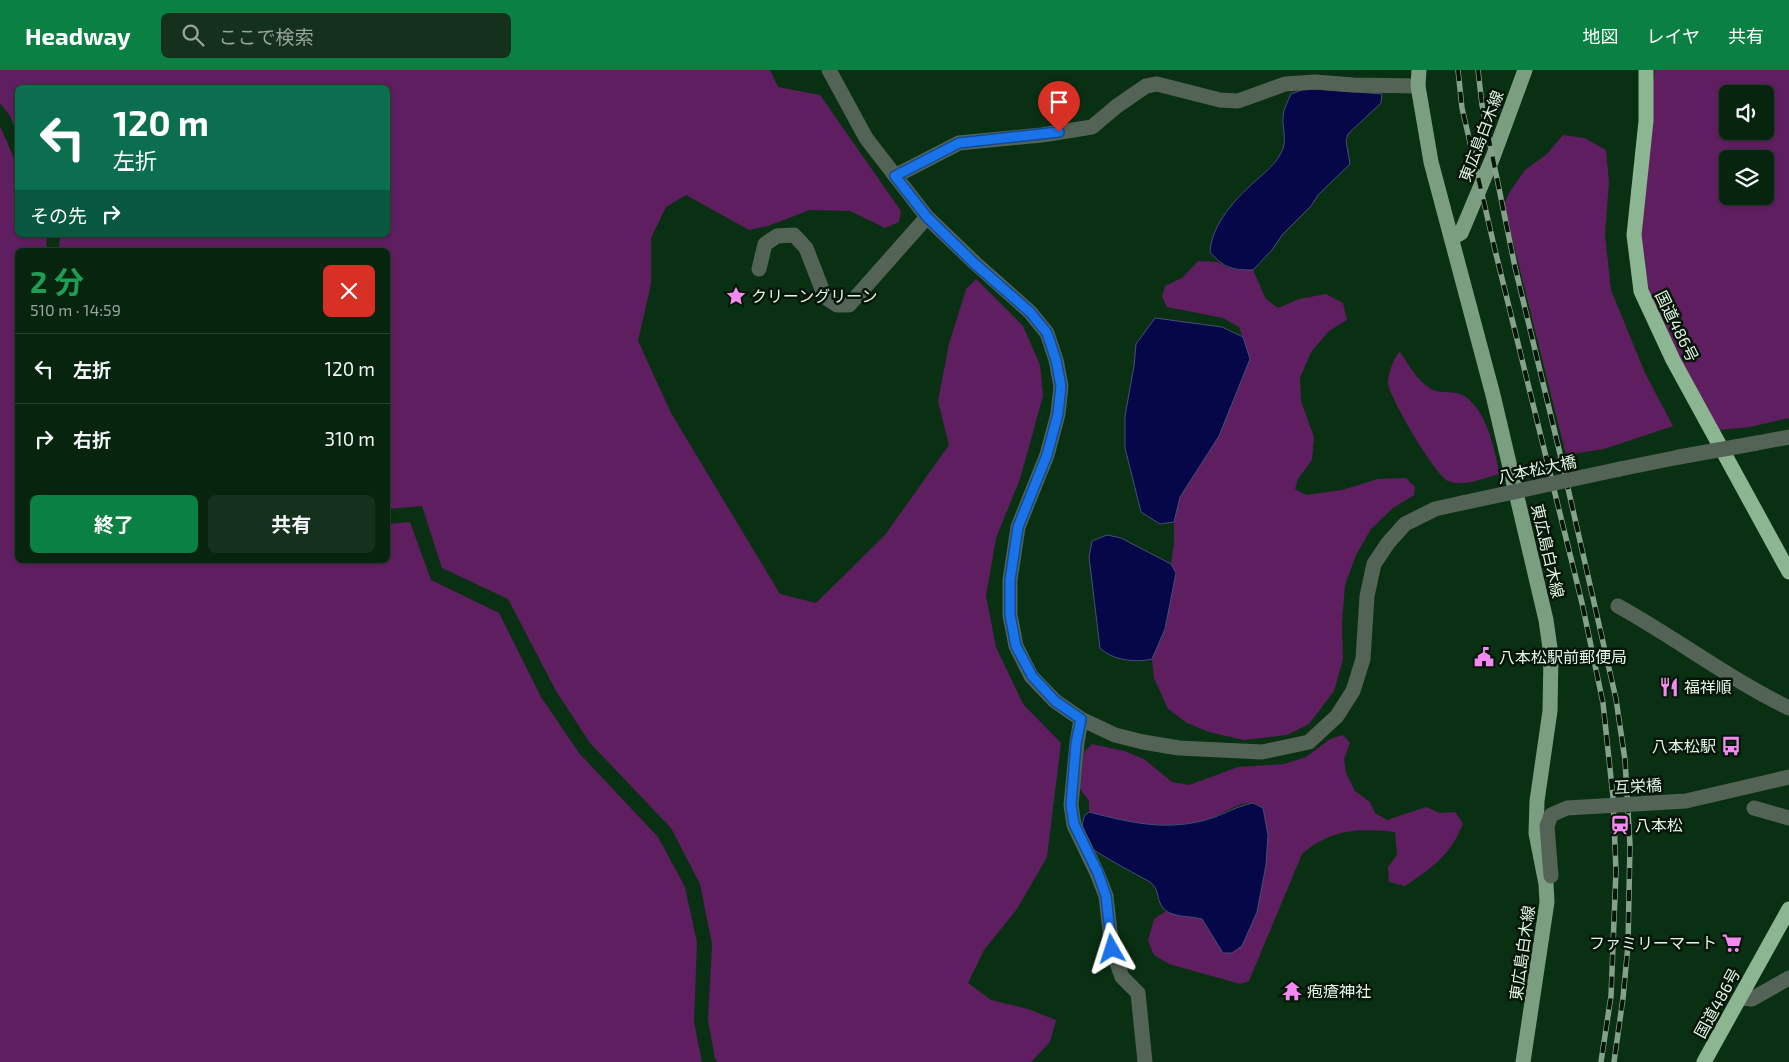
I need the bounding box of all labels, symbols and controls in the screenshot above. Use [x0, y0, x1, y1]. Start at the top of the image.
search box [161, 13, 511, 58]
text: Headway [25, 21, 131, 50]
icon: search [179, 21, 207, 49]
text: ここで検索 [219, 25, 314, 48]
text: 地図 [1583, 25, 1619, 47]
text: レイヤ [1647, 25, 1700, 47]
text: 共有 [1728, 25, 1764, 47]
pin [1038, 81, 1080, 132]
map controls [1719, 85, 1774, 205]
button: sound [1719, 85, 1774, 140]
icon: arrive [1045, 88, 1073, 116]
street label: 東広島白木線 [1454, 88, 1507, 184]
text: 120 m [113, 101, 209, 143]
icon: left [30, 105, 95, 170]
text: 左折 [113, 147, 157, 173]
button: layers [1719, 150, 1774, 205]
icon: right [97, 200, 125, 228]
text: その先 [30, 204, 87, 227]
text: 2 分 [30, 263, 84, 299]
button: close [323, 265, 375, 317]
place icon: クリーングリーン [725, 285, 747, 307]
place label: クリーングリーン [751, 286, 877, 305]
street label: 国道486号 [1652, 287, 1703, 364]
text: 510 m · 14:59 [30, 300, 121, 319]
icon: left [30, 355, 58, 383]
text: 120 m [324, 357, 375, 380]
text: 左折 [73, 358, 111, 381]
icon: right [30, 425, 58, 453]
text: 310 m [325, 427, 375, 450]
text: 右折 [73, 428, 111, 451]
street label: 八本松大橋 [1496, 451, 1578, 486]
button: 終了 [30, 495, 198, 553]
button: 共有 [208, 495, 375, 553]
street label: 東広島白木線 [1528, 502, 1569, 600]
public building icon: 八本松駅前郵便局 [1473, 646, 1495, 668]
place label: 八本松駅前郵便局 [1499, 647, 1627, 666]
restaurant icon: 福祥順 [1658, 676, 1680, 698]
place label: 福祥順 [1684, 677, 1732, 696]
bus stop icon: 八本松駅 [1720, 735, 1742, 757]
place label: 八本松駅 [1652, 736, 1716, 755]
street label: 互栄橋 [1614, 775, 1662, 796]
station icon: 八本松 [1609, 814, 1631, 836]
place label: 八本松 [1635, 815, 1683, 834]
street label: 東広島白木線 [1505, 904, 1538, 1002]
position arrow [1085, 922, 1137, 974]
supermarket icon: ファミリーマート [1721, 932, 1743, 954]
place label: ファミリーマート [1589, 933, 1717, 952]
street label: 国道486号 [1690, 965, 1743, 1041]
temple icon: 疱瘡神社 [1281, 980, 1303, 1002]
place label: 疱瘡神社 [1307, 981, 1371, 1000]

